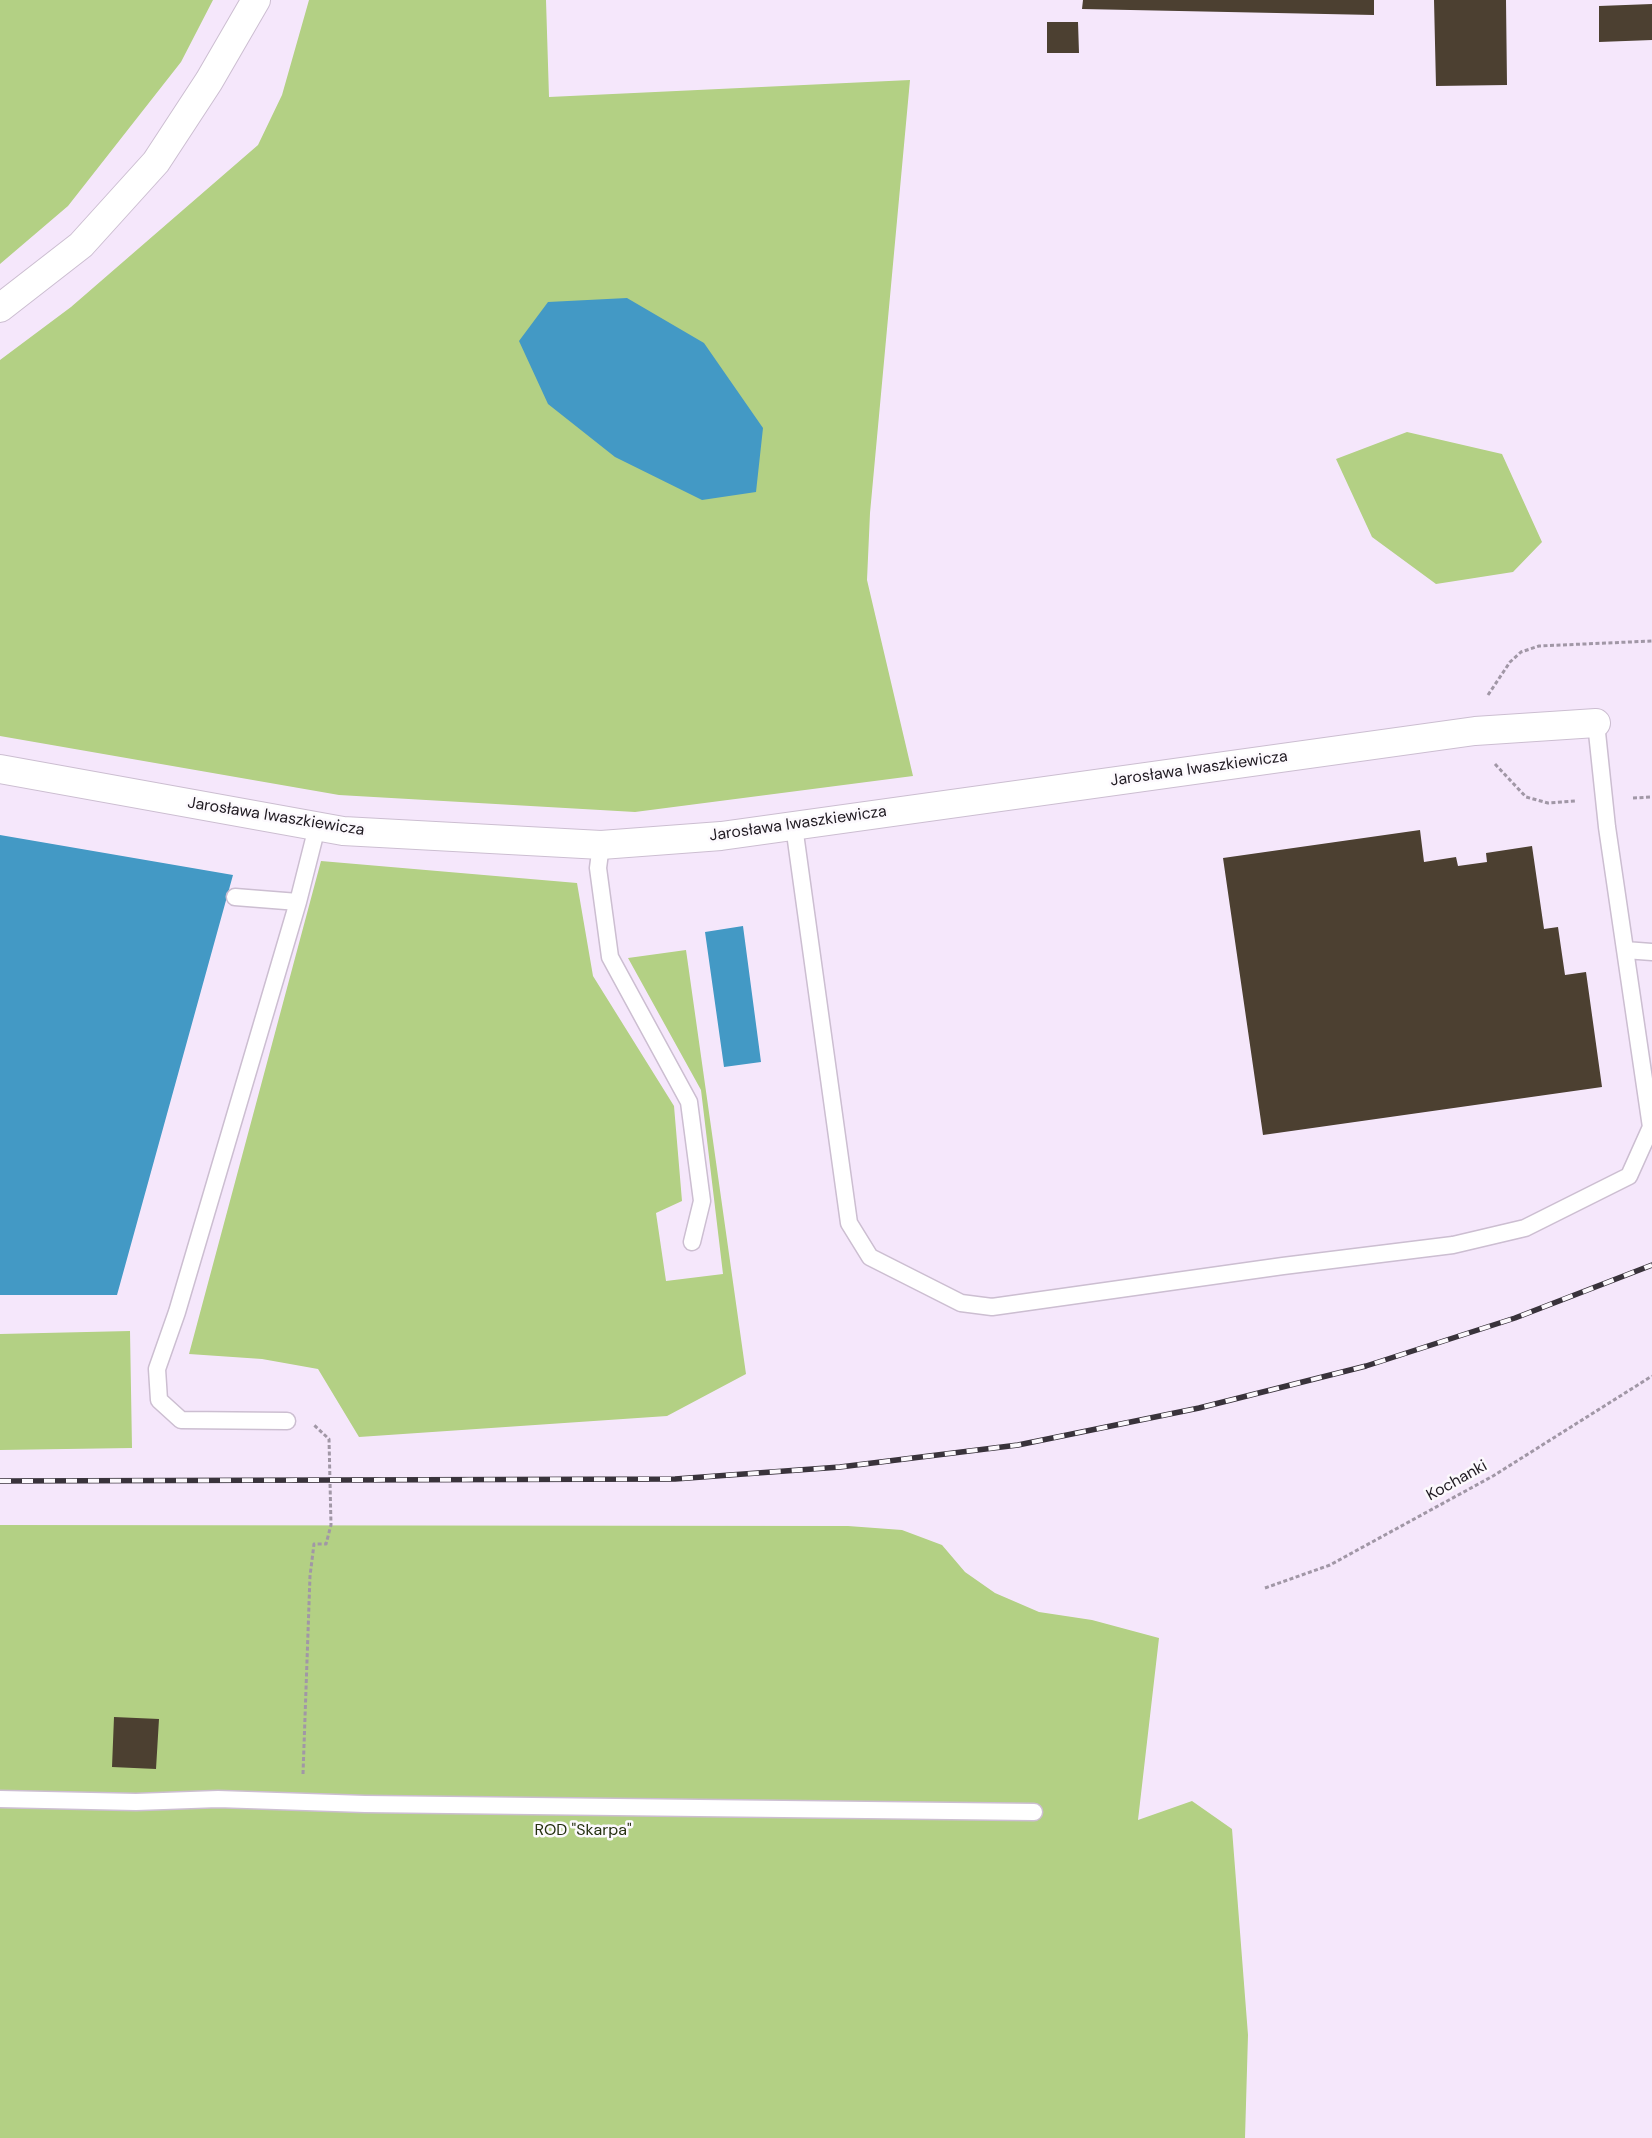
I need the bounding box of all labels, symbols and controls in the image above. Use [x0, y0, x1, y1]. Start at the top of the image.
street label: Jarosława Iwaszkiewicza [1109, 747, 1289, 791]
street label: Jarosława Iwaszkiewicza [186, 794, 366, 840]
street label: Jarosława Iwaszkiewicza [708, 802, 888, 846]
street label: Kochanki [1423, 1456, 1491, 1506]
park label: ROD "Skarpa" [534, 1821, 632, 1841]

